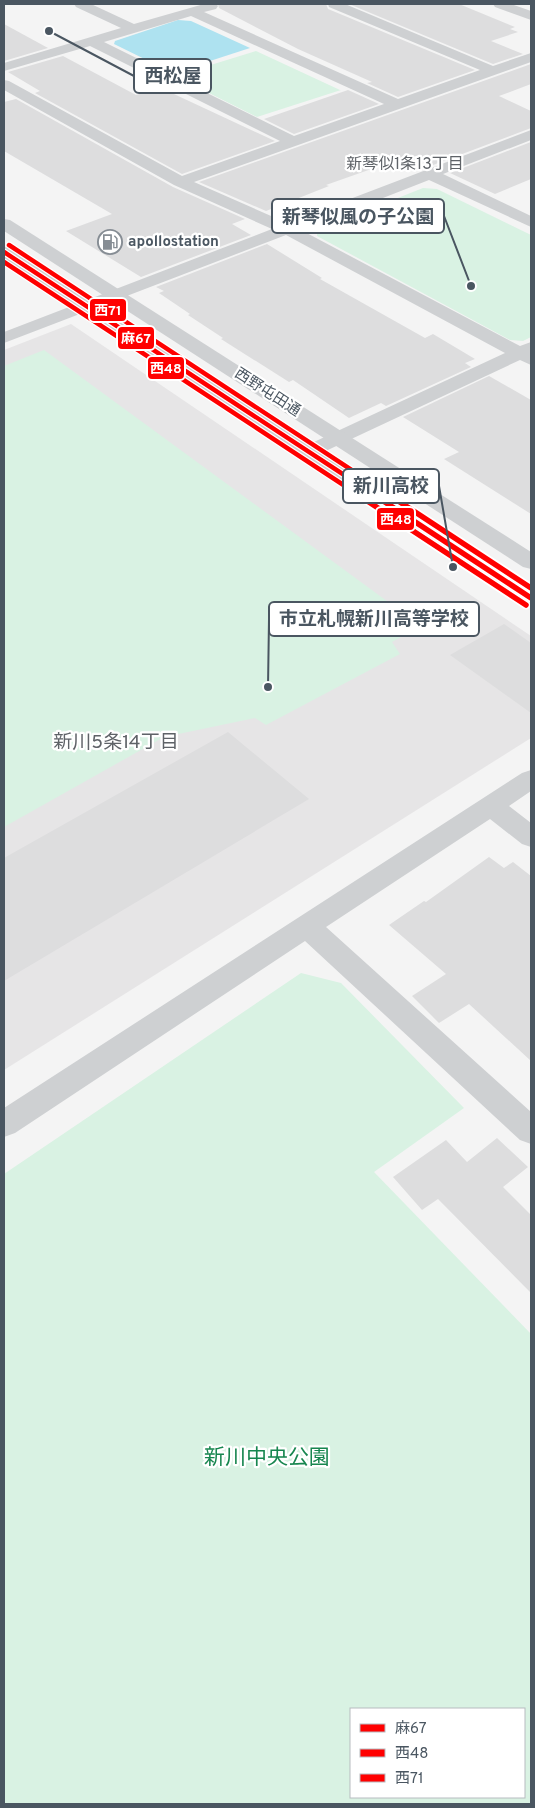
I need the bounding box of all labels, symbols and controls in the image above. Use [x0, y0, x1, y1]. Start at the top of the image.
callout: 西松屋 [134, 59, 211, 93]
text: 西松屋 [144, 65, 202, 89]
district label: 新琴似1条13丁目 [346, 155, 464, 175]
callout: 新琴似風の子公園 [272, 199, 444, 233]
text: 新琴似風の子公園 [282, 206, 434, 230]
fuel station icon: apollostation [97, 229, 123, 255]
place label: apollostation [128, 233, 219, 252]
line badge: 西71 [89, 298, 127, 322]
text: 西71 [94, 303, 122, 320]
line badge: 麻67 [117, 326, 155, 350]
text: 麻67 [121, 331, 151, 348]
line badge: 西48 [147, 356, 185, 380]
text: 西48 [150, 361, 182, 378]
street label: 西野屯田通 [230, 365, 304, 421]
callout: 新川高校 [343, 469, 439, 503]
text: 新川高校 [353, 475, 429, 499]
line badge: 西48 [376, 507, 415, 531]
text: 西48 [380, 512, 412, 529]
callout: 市立札幌新川高等学校 [269, 602, 479, 636]
text: 市立札幌新川高等学校 [279, 608, 469, 632]
district label: 新川5条14丁目 [53, 731, 179, 755]
park label: 新川中央公園 [204, 1445, 330, 1472]
legend [350, 1708, 525, 1798]
text: 麻67 [395, 1720, 427, 1739]
text: 西48 [395, 1745, 428, 1764]
text: 西71 [395, 1770, 424, 1789]

